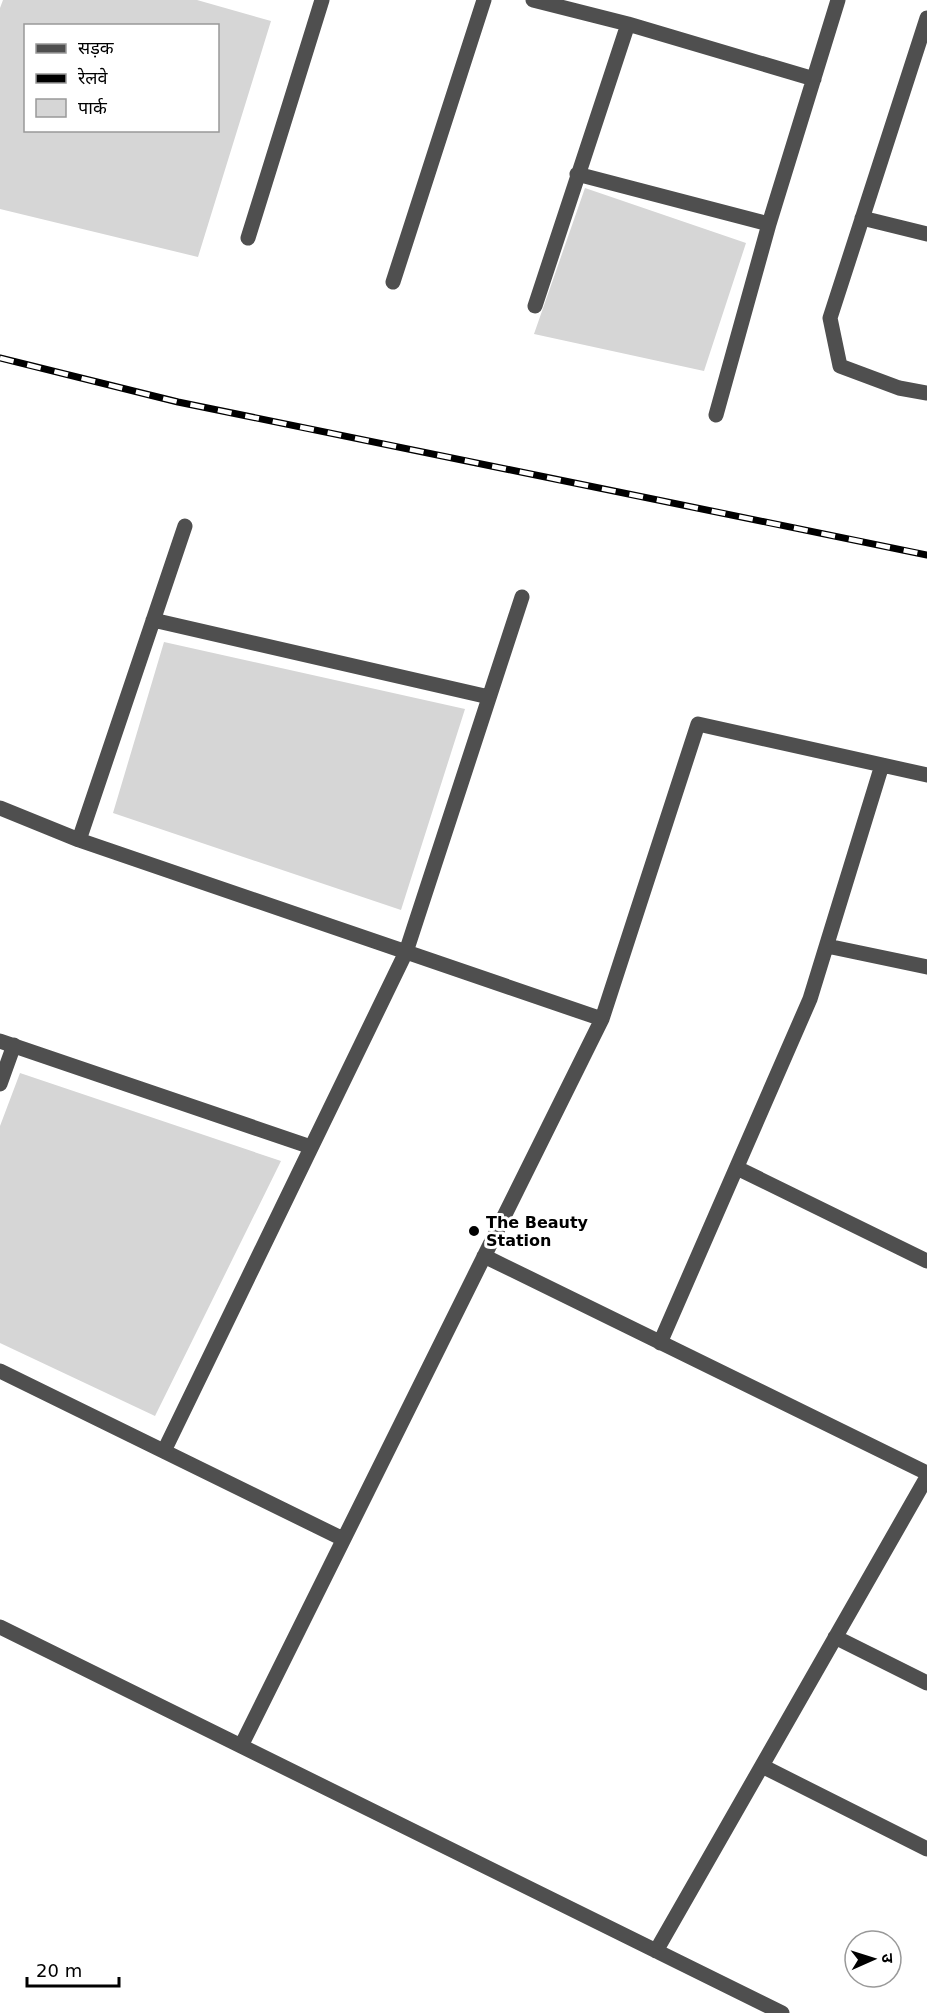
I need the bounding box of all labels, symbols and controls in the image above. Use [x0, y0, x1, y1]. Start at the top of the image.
legend [24, 24, 219, 132]
text: सड़क [78, 37, 115, 58]
text: रेलवे [77, 67, 109, 88]
text: पार्क [78, 97, 108, 118]
place label: The Beauty Station [486, 1213, 589, 1250]
marker: The Beauty Station [467, 1224, 481, 1238]
north arrow [843, 1929, 903, 1989]
scale bar [27, 1950, 118, 1988]
text: उ [878, 1953, 897, 1964]
text: 20 m [36, 1960, 82, 1981]

